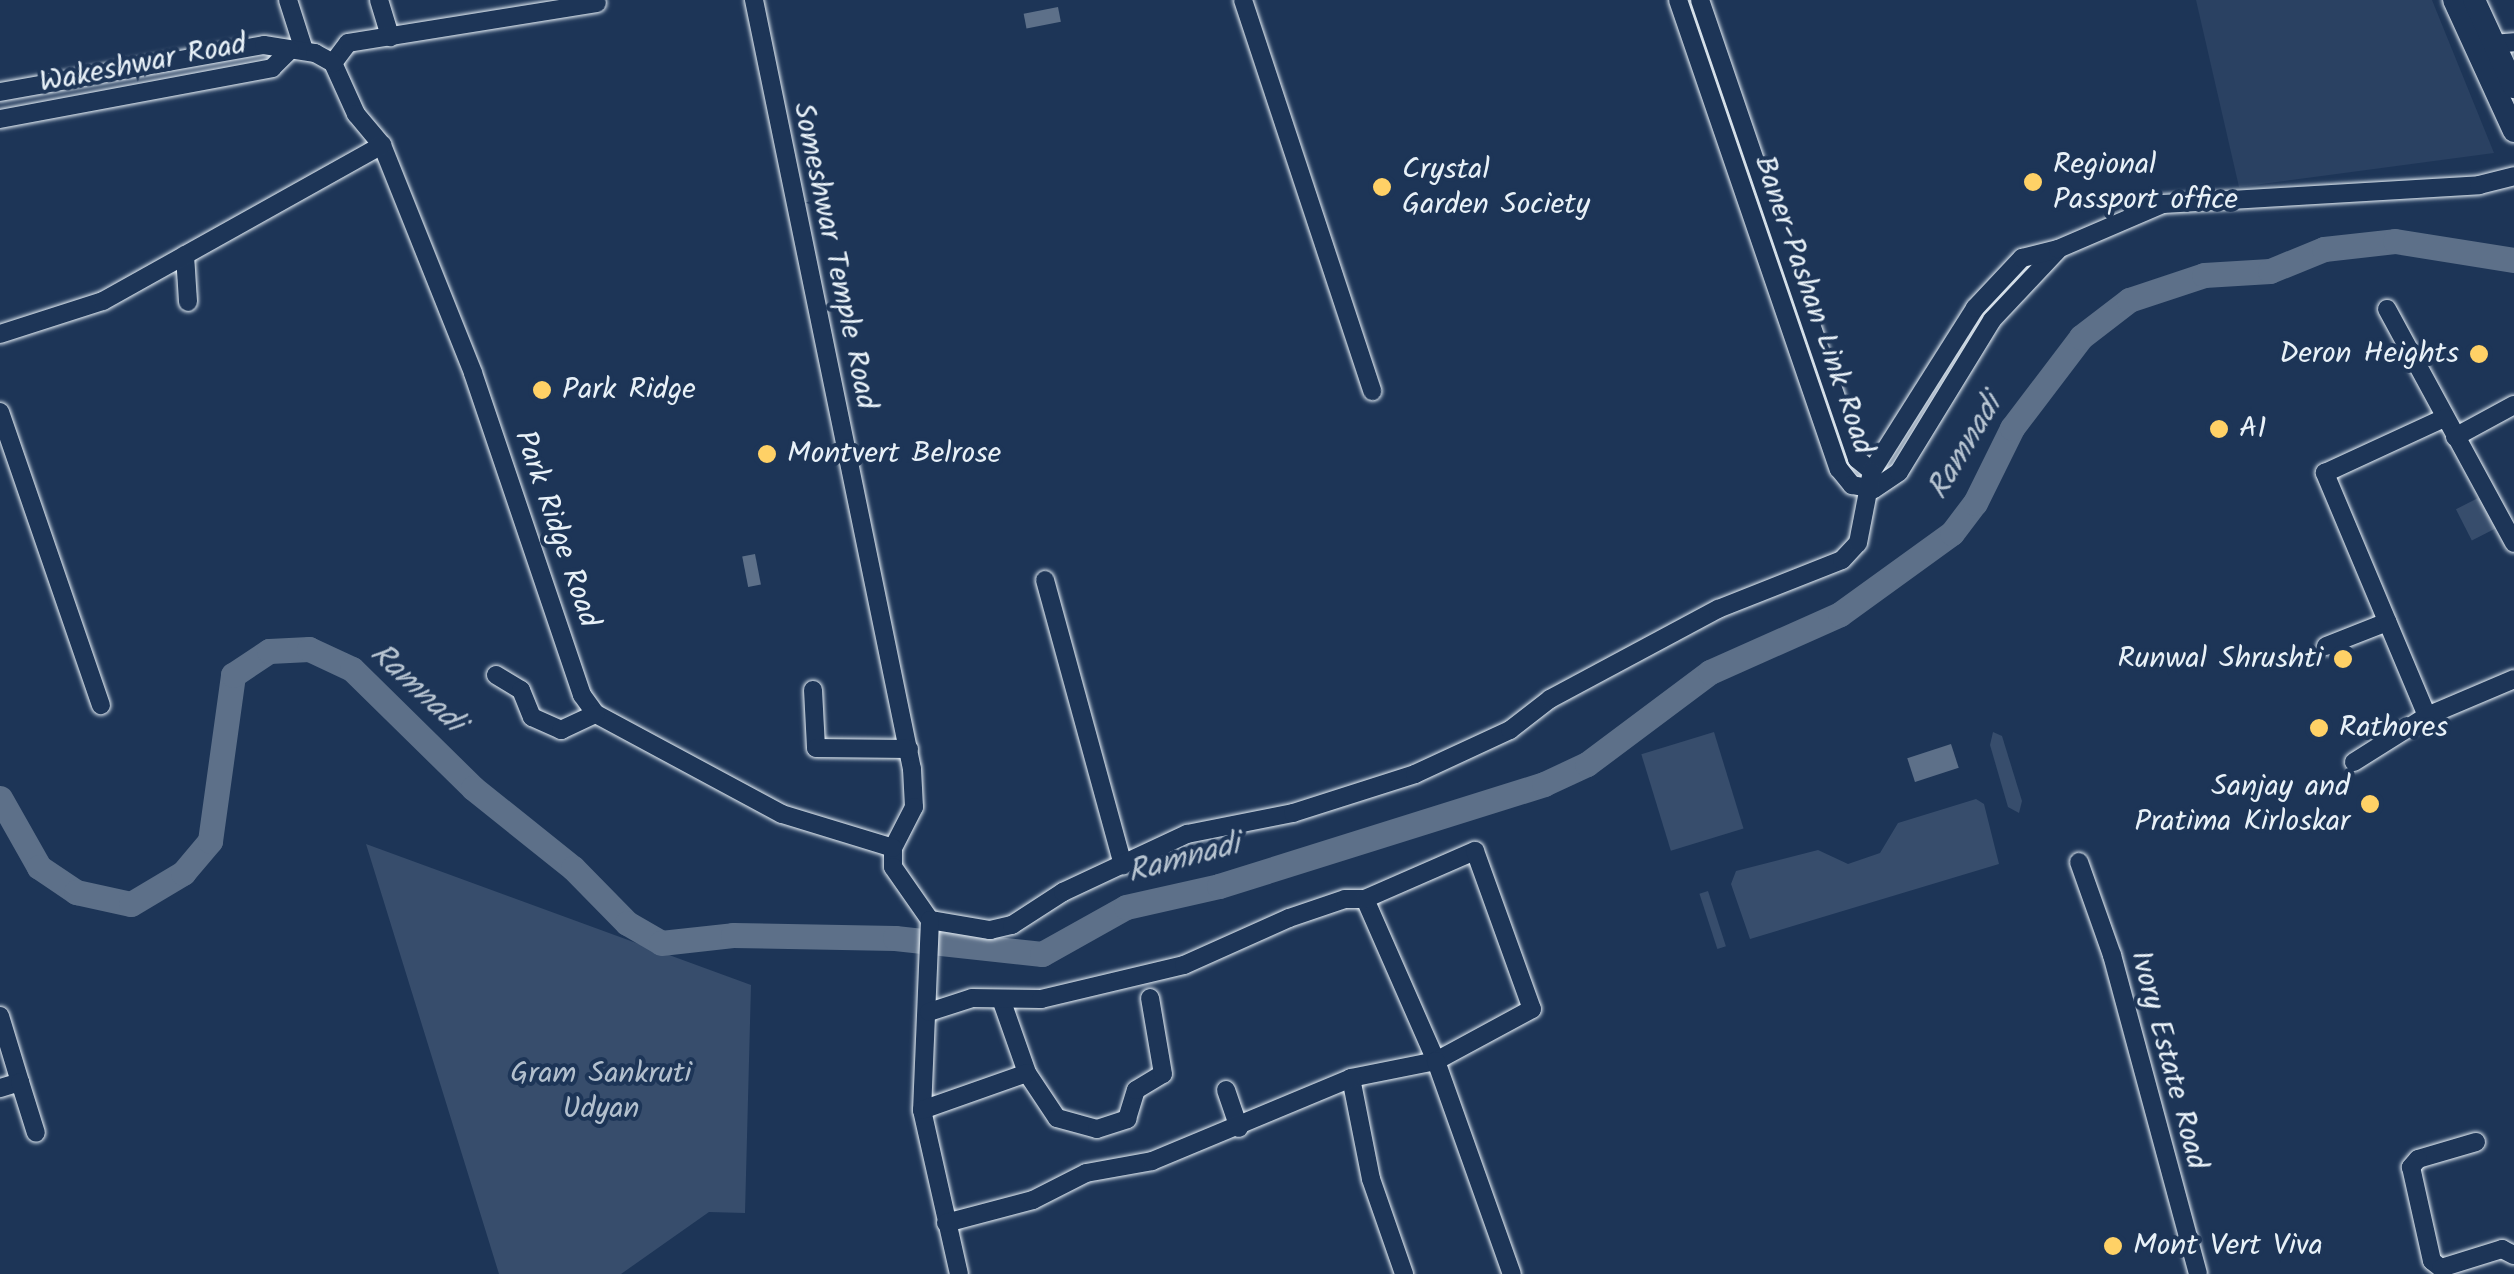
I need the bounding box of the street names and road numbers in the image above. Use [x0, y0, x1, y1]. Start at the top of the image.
street label: Wakeshwar Road [36, 26, 250, 102]
street label: Someshwar Temple Road [784, 99, 884, 413]
street label: Baner-Pashan Link Road [1745, 151, 1881, 459]
street label: Park Ridge Road [505, 426, 607, 632]
street label: Ivory Estate Road [2122, 947, 2214, 1173]

